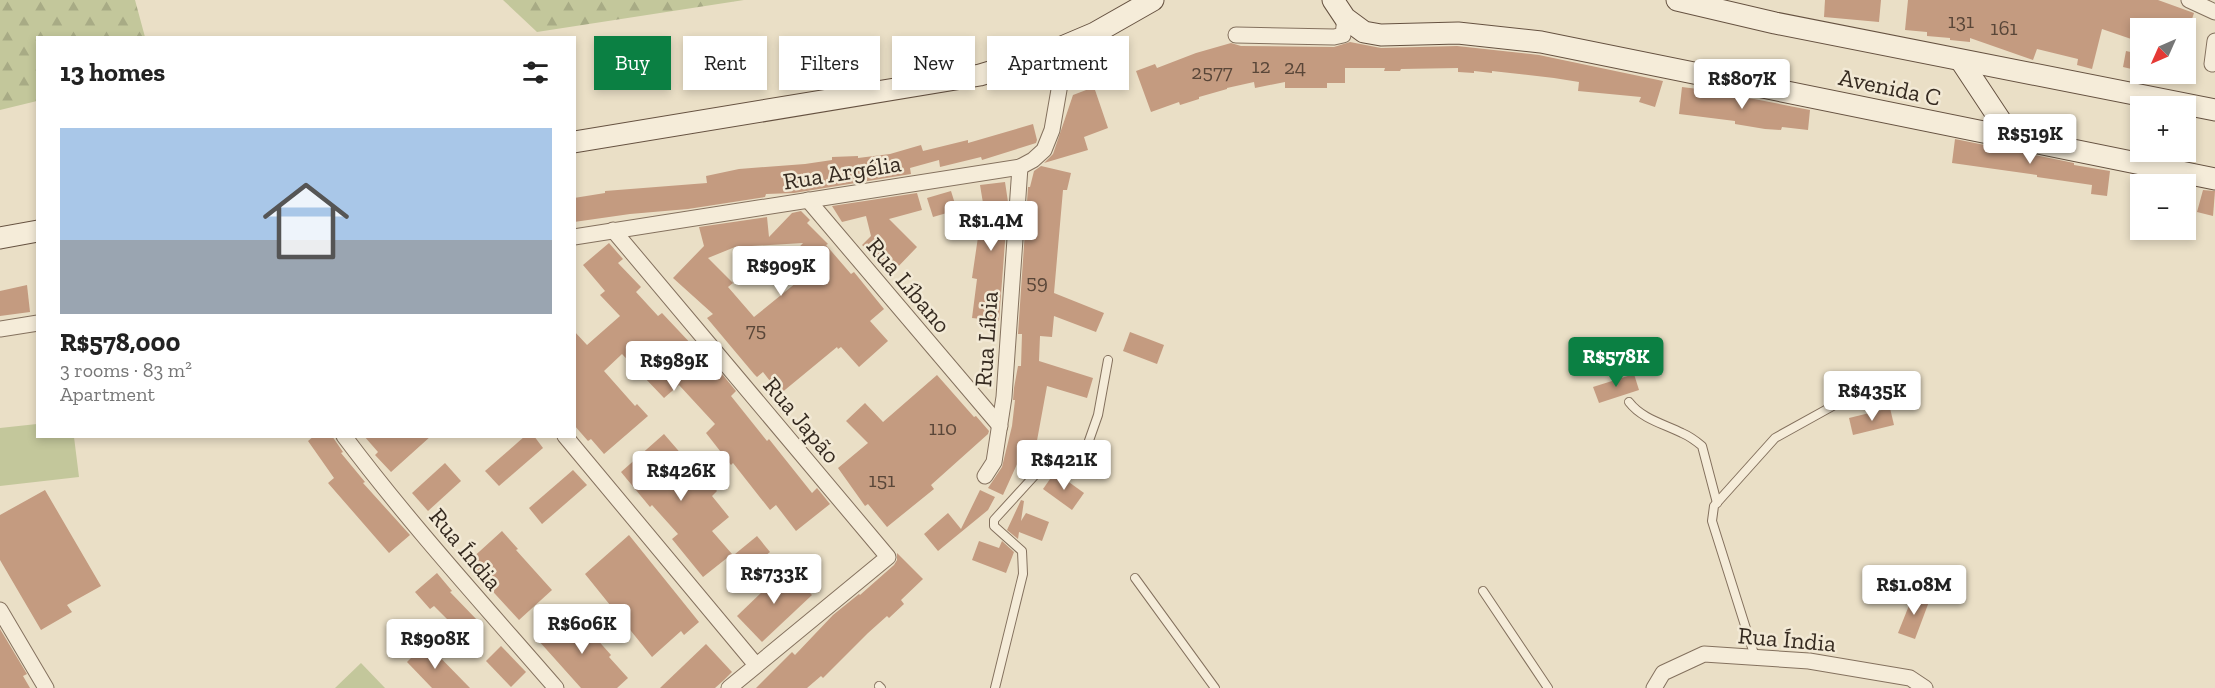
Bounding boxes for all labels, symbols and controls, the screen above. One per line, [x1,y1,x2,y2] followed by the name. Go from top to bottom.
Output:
[1948,8,1974,33] house number: 131
[1990,15,2018,40] house number: 161
[2130,18,2196,84] north arrow
[2130,18,2196,240] map controls
[594,36,671,90] chip: Buy
[683,36,767,90] chip: Rent
[779,36,880,90] chip: Filters
[892,36,975,90] chip: New
[987,36,1129,90] chip: Apartment
[1252,53,1270,78] house number: 12
[1284,54,1306,79] house number: 24
[60,56,165,88] text: 13 homes
[519,56,552,89] icon: filters
[1191,59,1233,84] house number: 2577
[1693,59,1791,110] pin: R$807K
[1836,62,1944,112] street label: Avenida C
[1708,66,1776,90] text: R$807K
[2130,96,2196,162] button: +
[1981,114,2079,165] pin: R$519K
[1997,121,2063,145] text: R$519K
[781,148,904,196] street label: Rua Argélia
[252,167,360,275] icon: home
[2130,174,2196,240] button: −
[942,201,1040,252] pin: R$1.4M
[959,208,1023,232] text: R$1.4M
[861,231,957,339] street label: Rua Líbano
[732,246,830,297] pin: R$909K
[747,253,815,277] text: R$909K
[1026,269,1048,294] house number: 59
[968,290,1004,388] street label: Rua Líbia
[746,317,766,342] house number: 75
[60,326,181,358] text: R$578,000
[1567,337,1665,388] pin: R$578K
[625,341,723,392] pin: R$989K
[1582,344,1650,368] text: R$578K
[640,348,708,372] text: R$989K
[60,358,192,382] text: 3 rooms · 83 m²
[758,371,846,469] street label: Rua Japão
[1823,371,1921,422] pin: R$435K
[1838,378,1906,402] text: R$435K
[60,382,155,406] text: Apartment
[929,415,957,440] house number: 110
[1015,440,1113,491] pin: R$421K
[1031,447,1097,471] text: R$421K
[632,451,730,502] pin: R$426K
[647,458,715,482] text: R$426K
[869,467,895,492] house number: 151
[423,502,509,596] street label: Rua Índia
[725,554,823,605] pin: R$733K
[740,561,808,585] text: R$733K
[1859,565,1969,616] pin: R$1.08M
[1876,572,1952,596] text: R$1.08M
[533,604,631,655] pin: R$606K
[547,611,617,635] text: R$606K
[386,619,484,670] pin: R$908K
[1737,620,1838,658] street label: Rua Índia
[400,626,470,650] text: R$908K

